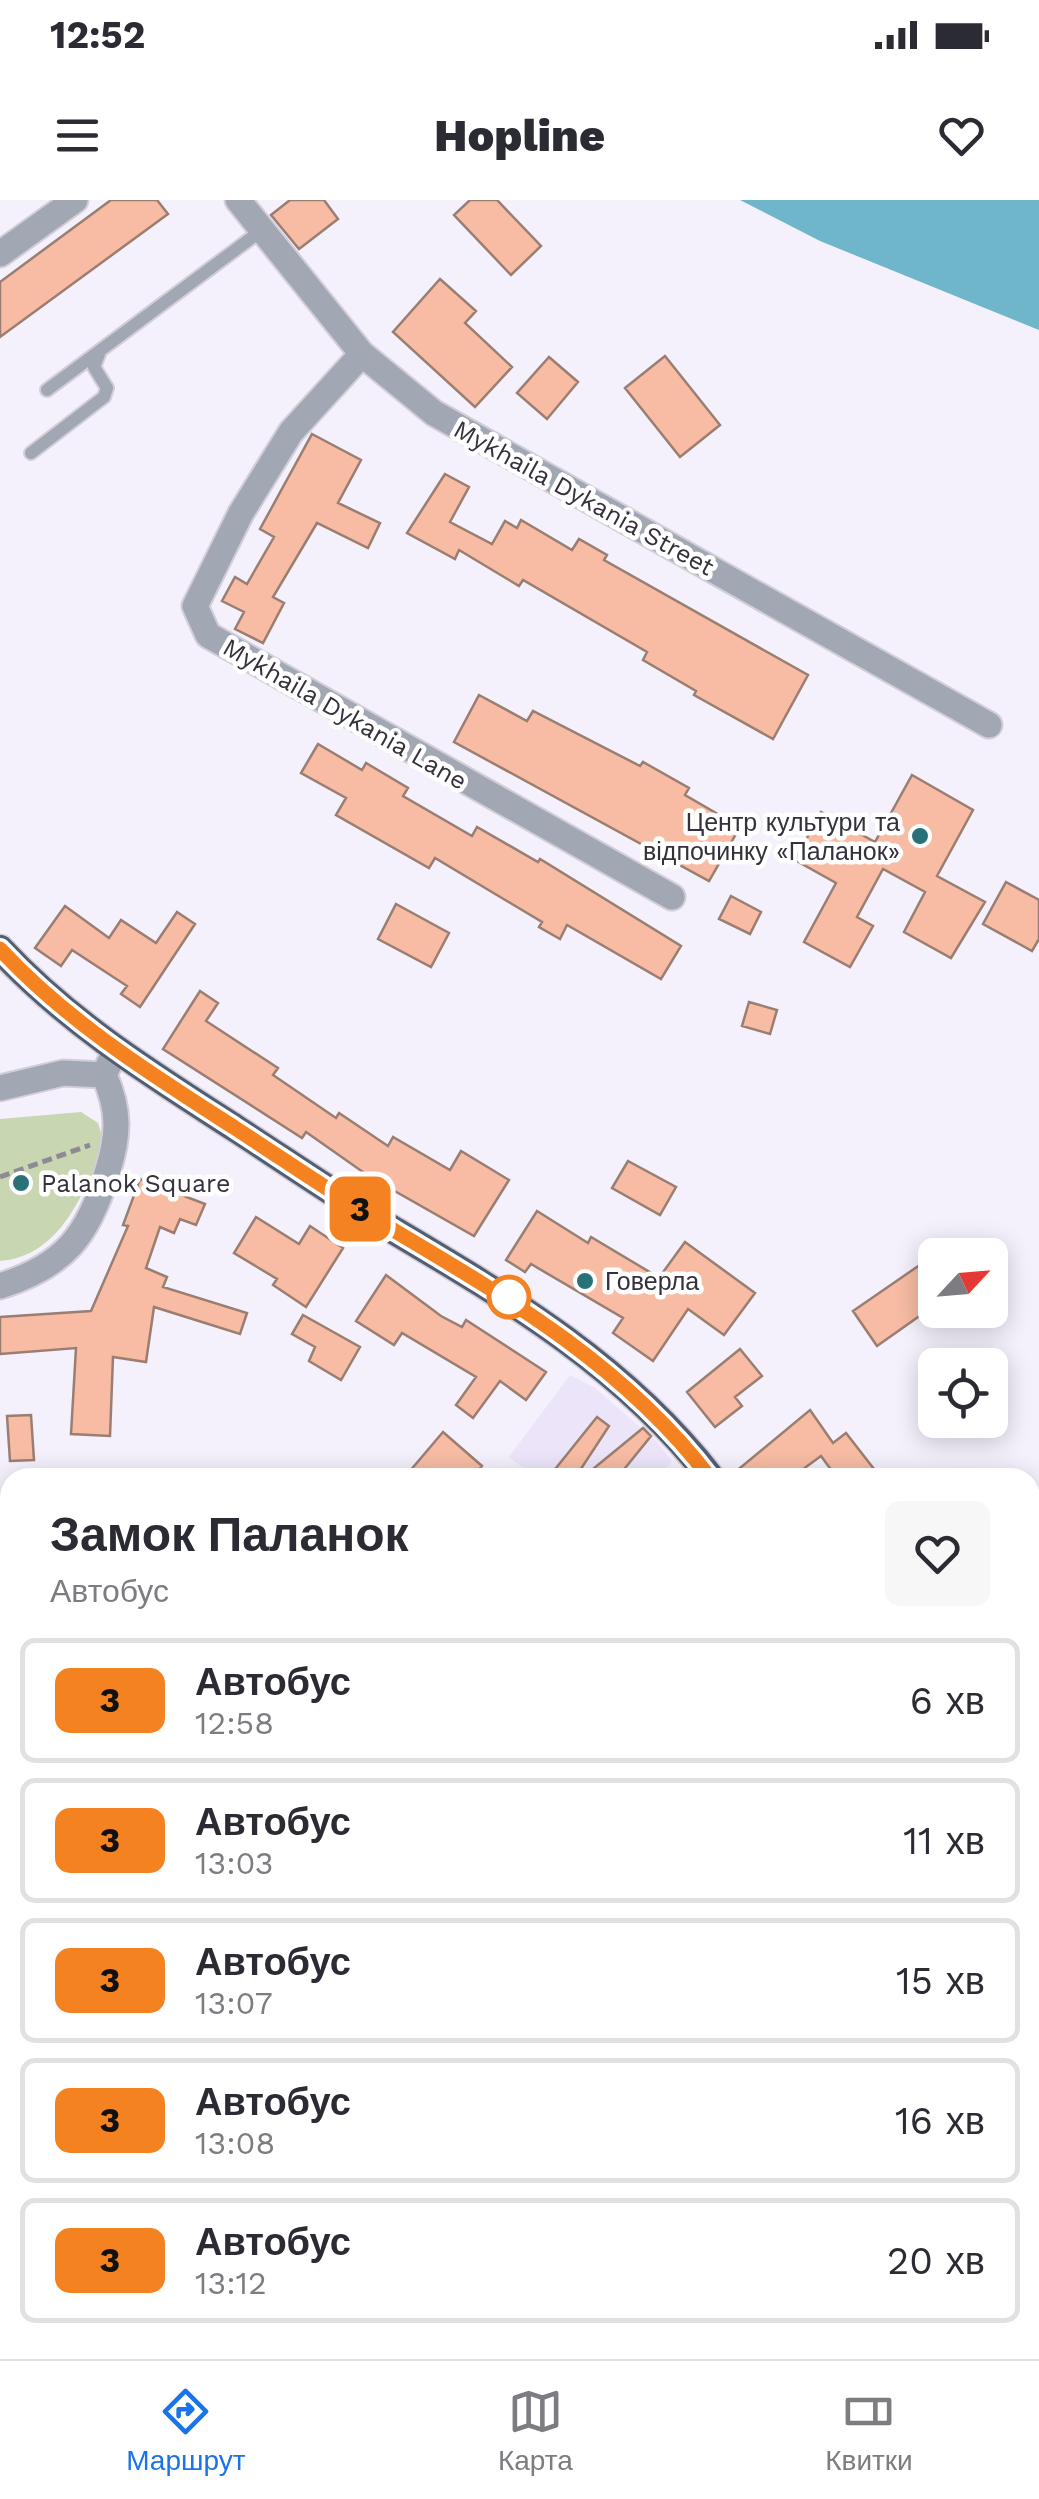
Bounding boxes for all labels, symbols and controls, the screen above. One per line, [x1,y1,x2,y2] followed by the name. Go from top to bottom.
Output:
[50,13,145,57] text: 12:52
[50,108,105,163] icon: menu
[934,108,989,163] icon: heart
[434,109,605,162] text: Hopline
[449,414,720,582] street label: Mykhaila Dykania Street
[218,632,472,796] street label: Mykhaila Dykania Lane
[643,808,900,866] place label: Центр культури та відпочинку «Паланок»
[909,825,931,847] marker: Центр культури та відпочинку «Паланок»
[41,1169,230,1198] place label: Palanok Square
[10,1172,32,1194] marker: Palanok Square
[328,1176,392,1242] line badge: 3
[350,1188,370,1230] text: 3
[918,1238,1008,1328] north arrow
[918,1238,1008,1438] map controls
[605,1267,699,1296] place label: Говерла
[574,1270,596,1292] marker: Говерла
[488,1276,530,1318] unlabelled marker
[918,1348,1008,1438] button: locate
[885,1501,990,1606] button: heart
[50,1506,409,1563] text: Замок Паланок
[50,1572,169,1610] text: Автобус
[195,1660,351,1704] text: Автобус
[100,1679,120,1721] text: 3
[910,1679,985,1723] text: 6 хв
[195,1704,274,1742] text: 12:58
[195,1800,351,1844] text: Автобус
[100,1819,120,1861] text: 3
[903,1819,985,1863] text: 11 хв
[195,1844,274,1882] text: 13:03
[195,1940,351,1984] text: Автобус
[100,1959,120,2001] text: 3
[896,1959,985,2003] text: 15 хв
[195,1984,273,2022] text: 13:07
[195,2080,351,2124] text: Автобус
[100,2099,120,2141] text: 3
[895,2099,985,2143] text: 16 хв
[195,2124,275,2162] text: 13:08
[195,2220,351,2264] text: Автобус
[100,2239,120,2281] text: 3
[887,2239,985,2283] text: 20 хв
[195,2264,267,2302] text: 13:12
[126,2384,246,2477] tab: Маршрут
[498,2384,573,2477] tab: Карта
[825,2384,913,2477] tab: Квитки

